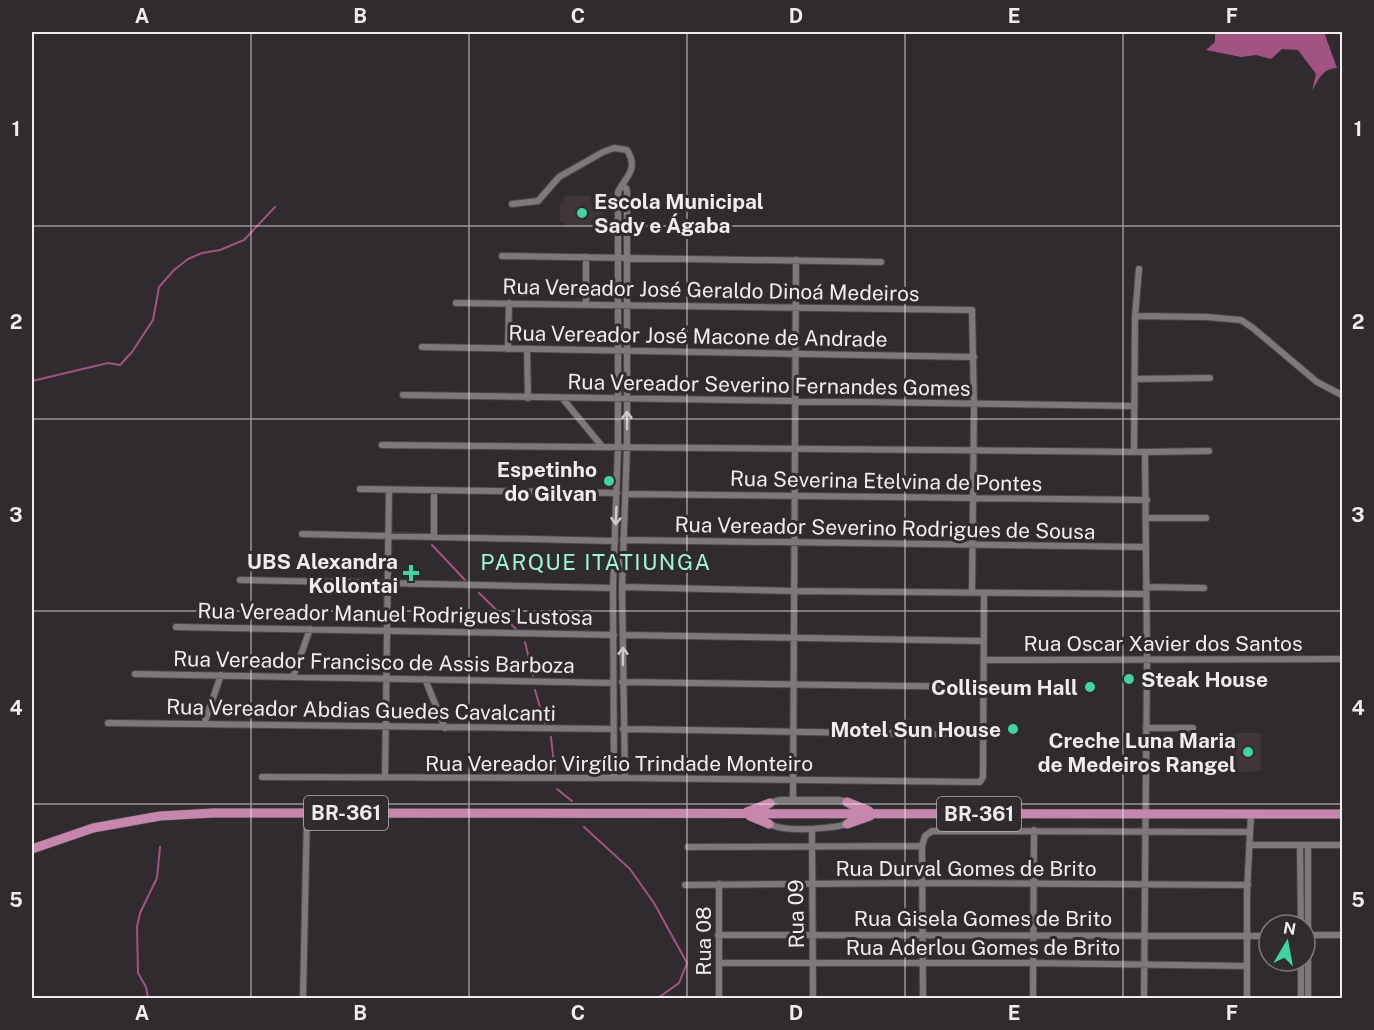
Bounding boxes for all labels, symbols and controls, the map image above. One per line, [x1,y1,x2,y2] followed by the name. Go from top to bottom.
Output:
[135,4,149,28] text: A
[353,4,367,28] text: B
[571,4,585,28] text: C
[789,4,803,28] text: D
[1008,4,1020,28] text: E
[1226,4,1238,28] text: F
[12,117,20,141] text: 1
[1354,117,1362,141] text: 1
[594,189,764,238] place label: Escola Municipal Sady e Ágaba
[575,206,589,220] marker: Escola Municipal Sady e Ágaba
[502,274,920,306] street label: Rua Vereador José Geraldo Dinoá Medeiros
[10,310,22,334] text: 2
[1352,310,1364,334] text: 2
[508,320,888,352] street label: Rua Vereador José Macone de Andrade
[567,369,971,401] street label: Rua Vereador Severino Fernandes Gomes
[621,410,633,430] one-way arrow
[497,457,597,506] place label: Espetinho do Gilvan
[730,466,1042,496] street label: Rua Severina Etelvina de Pontes
[602,474,616,488] marker: Espetinho do Gilvan
[9,503,23,527] text: 3
[1351,503,1365,527] text: 3
[611,505,622,525] one-way arrow
[674,512,1096,544] street label: Rua Vereador Severino Rodrigues de Sousa
[247,549,398,598] place label: UBS Alexandra Kollontai
[480,549,712,575] district label: PARQUE ITATIUNGA
[402,564,420,582] marker: UBS Alexandra Kollontai
[197,598,593,630] street label: Rua Vereador Manuel Rodrigues Lustosa
[1023,631,1303,656] street label: Rua Oscar Xavier dos Santos
[173,646,575,678] street label: Rua Vereador Francisco de Assis Barboza
[617,647,628,667] one-way arrow
[1141,667,1268,692] place label: Steak House
[1122,672,1136,686] marker: Steak House
[931,675,1078,700] place label: Colliseum Hall
[1083,680,1097,694] marker: Colliseum Hall
[166,694,556,726] street label: Rua Vereador Abdias Guedes Cavalcanti
[9,696,23,720] text: 4
[1351,696,1365,720] text: 4
[830,717,1001,742] place label: Motel Sun House
[1006,722,1020,736] marker: Motel Sun House
[1038,728,1236,777] place label: Creche Luna Maria de Medeiros Rangel
[1241,745,1255,759] marker: Creche Luna Maria de Medeiros Rangel
[425,751,813,776] street label: Rua Vereador Virgílio Trindade Monteiro
[304,796,388,830] road number: BR-361
[937,797,1021,831] road number: BR-361
[835,856,1097,881] street label: Rua Durval Gomes de Brito
[783,879,809,949] street label: Rua 09
[9,888,23,912] text: 5
[1351,888,1365,912] text: 5
[691,906,716,976] street label: Rua 08
[854,906,1112,931] street label: Rua Gisela Gomes de Brito
[1257,913,1317,973] north arrow
[1282,918,1297,939] text: N
[846,935,1120,960] street label: Rua Aderlou Gomes de Brito
[135,1001,149,1025] text: A
[353,1001,367,1025] text: B
[571,1001,585,1025] text: C
[789,1001,803,1025] text: D
[1008,1001,1020,1025] text: E
[1226,1001,1238,1025] text: F

